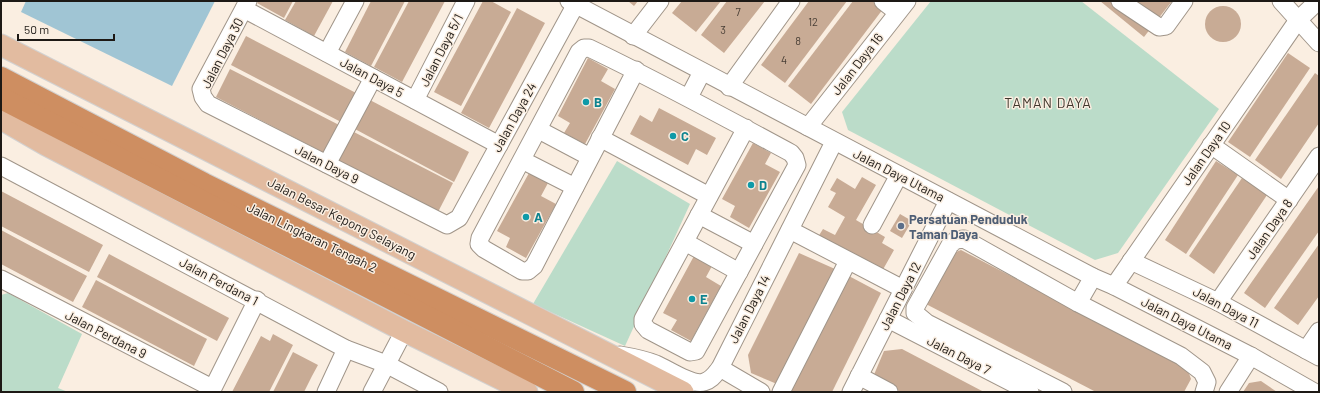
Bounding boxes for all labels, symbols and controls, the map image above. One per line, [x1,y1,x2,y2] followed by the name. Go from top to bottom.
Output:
[735,5,741,18] house number: 7
[416,11,466,89] street label: Jalan Daya 5/1
[197,15,247,91] street label: Jalan Daya 30
[808,15,818,28] house number: 12
[18,16,114,42] scale bar
[24,22,49,36] text: 50 m
[720,23,726,36] house number: 3
[828,30,886,98] street label: Jalan Daya 16
[795,34,801,47] house number: 8
[781,53,787,66] house number: 4
[337,54,407,101] street label: Jalan Daya 5
[488,79,540,155] street label: Jalan Daya 24
[594,94,602,110] place label: B
[1004,94,1092,111] district label: TAMAN DAYA
[581,97,591,107] marker: B
[1178,118,1234,188] street label: Jalan Daya 10
[681,128,689,144] place label: C
[668,131,678,141] marker: C
[292,141,362,187] street label: Jalan Daya 9
[851,145,947,205] street label: Jalan Daya Utama
[265,174,419,262] street label: Jalan Besar Kepong Selayang
[759,177,767,193] place label: D
[746,180,756,190] marker: D
[1242,196,1296,262] street label: Jalan Daya 8
[244,199,380,275] street label: Jalan Lingkaran Tengah 2
[534,209,543,225] place label: A
[909,211,1028,242] place label: Persatuan Penduduk Taman Daya
[521,212,531,222] marker: A
[896,221,906,231] marker: Persatuan Penduduk Taman Daya
[177,254,261,308] street label: Jalan Perdana 1
[876,259,924,333] street label: Jalan Daya 12
[725,272,773,346] street label: Jalan Daya 14
[1190,283,1262,331] street label: Jalan Daya 11
[700,291,708,307] place label: E
[1139,293,1235,353] street label: Jalan Daya Utama
[687,294,697,304] marker: E
[63,307,149,361] street label: Jalan Perdana 9
[925,332,993,378] street label: Jalan Daya 7

